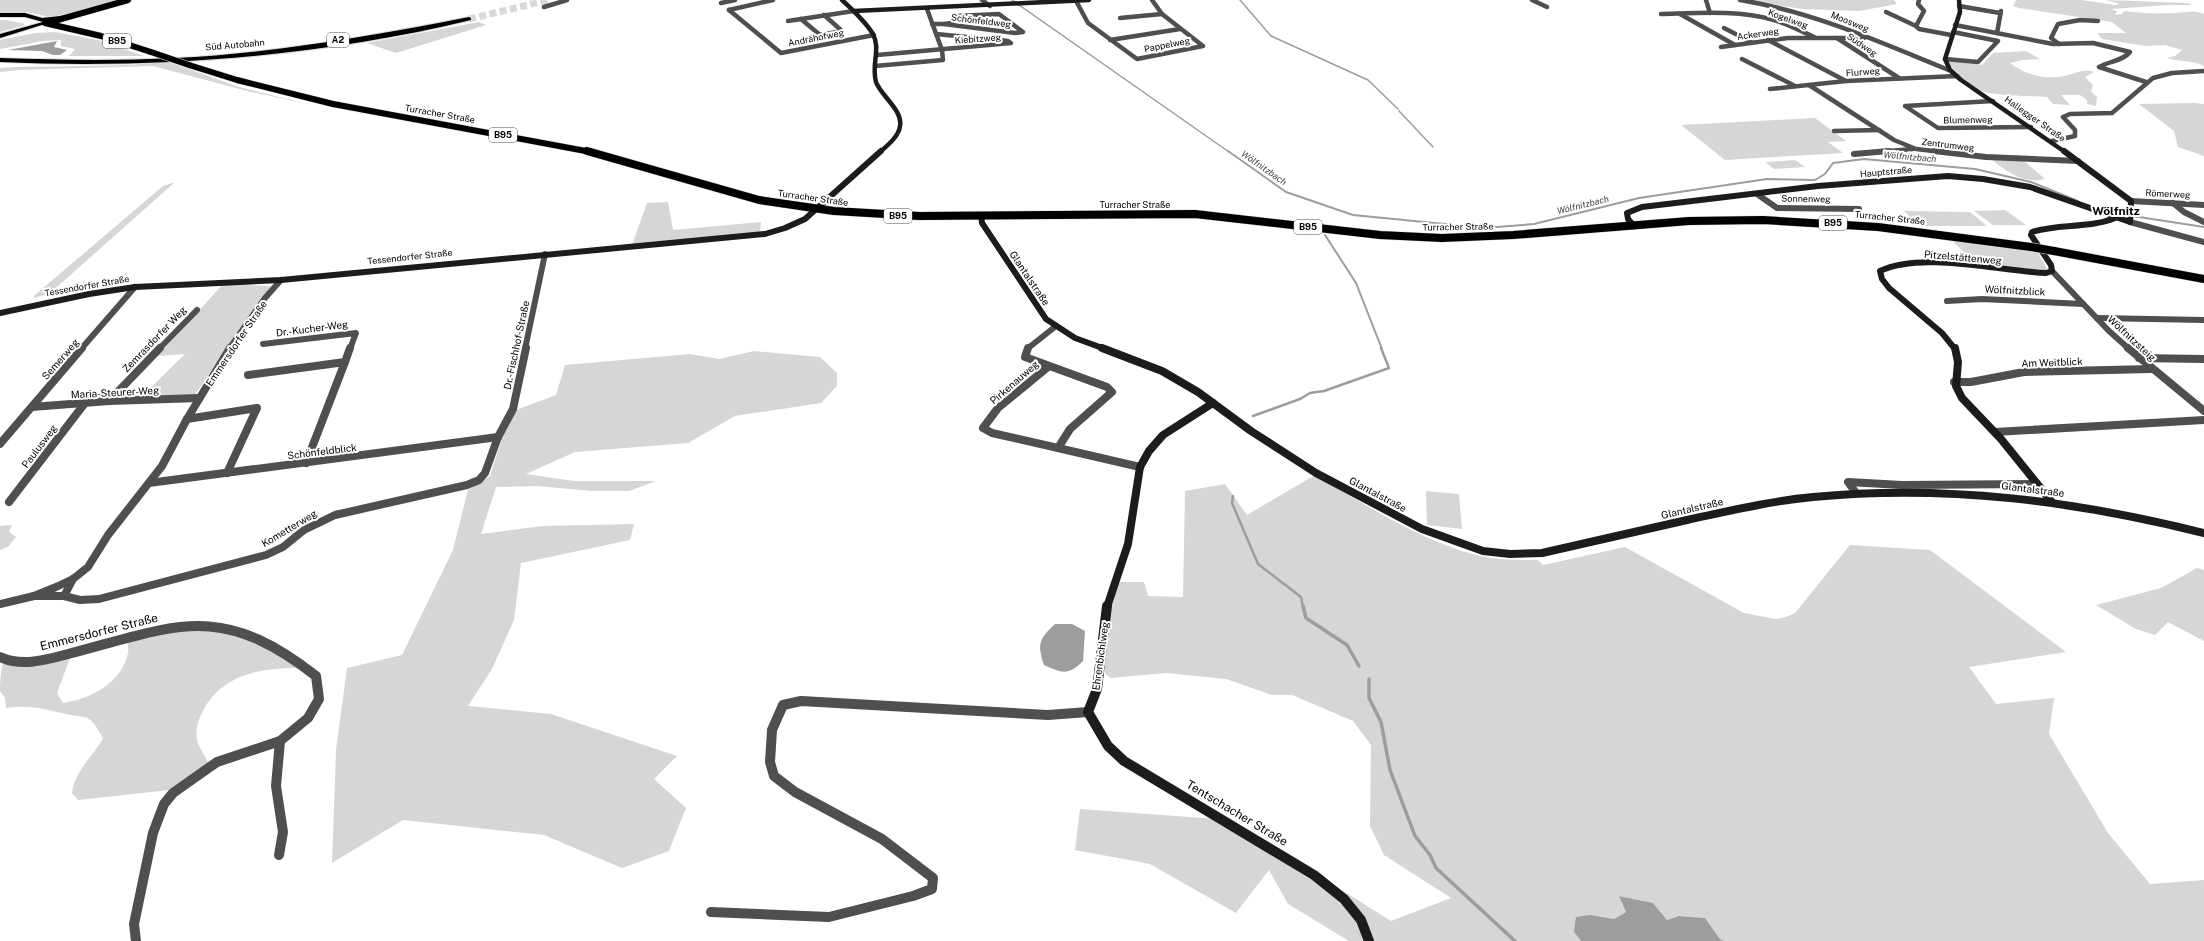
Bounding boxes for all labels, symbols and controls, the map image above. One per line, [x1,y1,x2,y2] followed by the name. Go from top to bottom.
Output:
[1767,6,1810,31] street label: Kogelweg
[1829,9,1871,34] street label: Moosweg
[950,11,1012,30] street label: Schönfeldweg
[1736,25,1780,42] street label: Ackerweg
[787,27,845,48] street label: Andrähofweg
[1845,30,1880,59] street label: Südweg
[954,31,1002,46] street label: Kiebitzweg
[327,33,349,47] road number: A2
[103,34,131,48] road number: B95
[1143,35,1191,54] street label: Pappelweg
[205,36,265,53] street label: Süd Autobahn
[1845,65,1881,78] street label: Flurweg
[2003,93,2068,144] street label: Hallegger Straße
[404,102,476,125] street label: Turracher Straße
[1943,114,1993,125] street label: Blumenweg
[489,128,517,142] road number: B95
[1921,136,1976,153] street label: Zentrumweg
[1239,148,1289,187] water label: Wölfnitzbach
[1883,149,1937,164] water label: Wölfnitzbach
[1859,164,1913,179] street label: Hauptstraße
[777,187,849,208] street label: Turracher Straße
[2145,187,2191,200] street label: Römerweg
[1556,193,1610,216] water label: Wölfnitzbach
[1781,193,1831,204] street label: Sonnenweg
[1100,199,1170,210] street label: Turracher Straße
[2092,204,2140,218] district label: Wölfnitz
[1854,208,1926,227] street label: Turracher Straße
[884,209,912,223] road number: B95
[1819,216,1847,230] road number: B95
[1294,220,1322,234] road number: B95
[1422,220,1494,233] street label: Turracher Straße
[367,247,453,266] street label: Tessendorfer Straße
[1007,248,1053,308] street label: Glantalstraße
[1924,248,2002,266] street label: Pitzelstättenweg
[44,273,130,298] street label: Tessendorfer Straße
[1984,282,2046,298] street label: Wölfnitzblick
[203,298,269,388] street label: Emmersdorfer Straße
[501,299,531,391] street label: Dr.-Fischhof-Straße
[119,304,189,374] street label: Zemrasdorfer Weg
[2105,313,2159,363] street label: Wölfnitzsteig
[275,318,349,338] street label: Dr.-Kucher-Weg
[39,336,81,382] street label: Semerweg
[2021,355,2083,369] street label: Am Weitblick
[987,358,1041,406] street label: Pirkenauweg
[71,384,159,400] street label: Maria-Steurer-Weg
[19,422,59,470] street label: Paulusweg
[287,441,358,461] street label: Schönfeldblick
[1347,474,1409,514] street label: Glantalstraße
[2001,479,2065,499] street label: Glantalstraße
[1660,495,1725,521] street label: Glantalstraße
[259,507,319,549] street label: Kometterweg
[39,611,160,653] street label: Emmersdorfer Straße
[1089,621,1111,691] street label: Ehrenbichlweg
[1184,777,1290,849] street label: Tentschacher Straße

